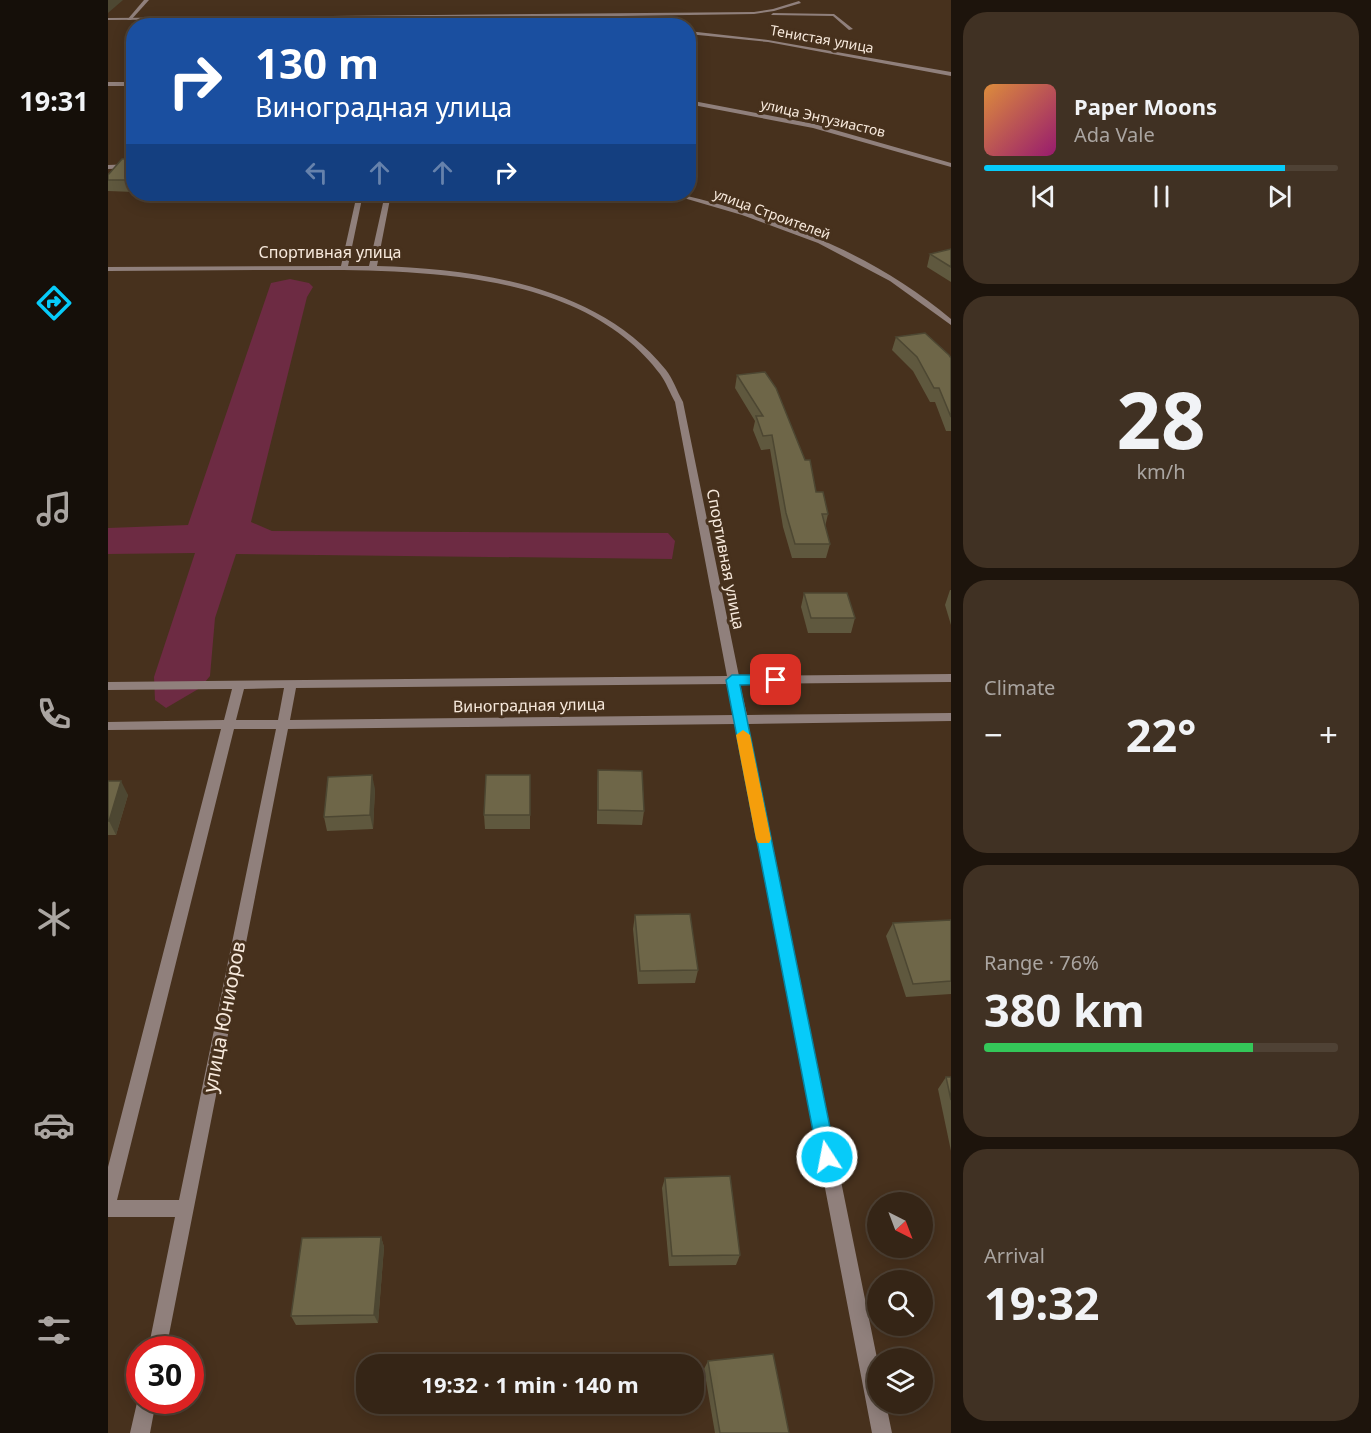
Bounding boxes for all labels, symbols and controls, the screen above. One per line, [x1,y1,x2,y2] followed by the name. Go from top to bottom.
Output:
[769,20,875,57] street label: Тенистая улица
[255,34,379,91] text: 130 m
[156,42,234,120] icon: right
[19,82,89,119] text: 19:31
[255,88,512,125] text: Виноградная улица
[1074,91,1217,121] text: Paper Moons
[759,94,887,141] street label: улица Энтузиастов
[1074,121,1155,148] text: Ada Vale
[300,156,333,189] icon: left
[363,156,396,189] icon: ahead
[426,156,459,189] icon: ahead
[489,156,522,189] icon: right
[1027,180,1060,213] icon: previous
[1145,180,1178,213] icon: pause
[1263,180,1296,213] icon: next
[711,184,833,243] street label: улица Строителей
[259,241,401,263] street label: Спортивная улица
[33,282,75,324] icon: directions
[1116,366,1206,472] text: 28
[1136,458,1186,485] text: km/h
[702,487,750,631] street label: Спортивная улица
[33,488,75,530] icon: music
[750,654,801,705] pin
[759,663,792,696] icon: arrive
[984,674,1055,701] text: Climate
[33,693,75,735] icon: phone
[453,693,605,717] street label: Виноградная улица
[1126,704,1196,765] text: 22°
[984,712,1003,757] text: −
[1319,712,1338,757] text: +
[33,898,75,940] icon: climate
[196,939,251,1095] street label: улица Юниоров
[984,949,1099,976] text: Range · 76%
[984,979,1145,1040] text: 380 km
[33,1104,75,1146] icon: car
[795,1125,859,1189] position arrow
[867,1192,933,1258] north arrow
[867,1192,933,1414] map controls
[984,1242,1045,1269] text: Arrival
[867,1270,933,1336] button: search
[984,1272,1100,1333] text: 19:32
[33,1309,75,1351] icon: filters
[126,1336,204,1414] speed limit sign: 30
[867,1348,933,1414] button: layers
[421,1369,639,1399] text: 19:32 · 1 min · 140 m

